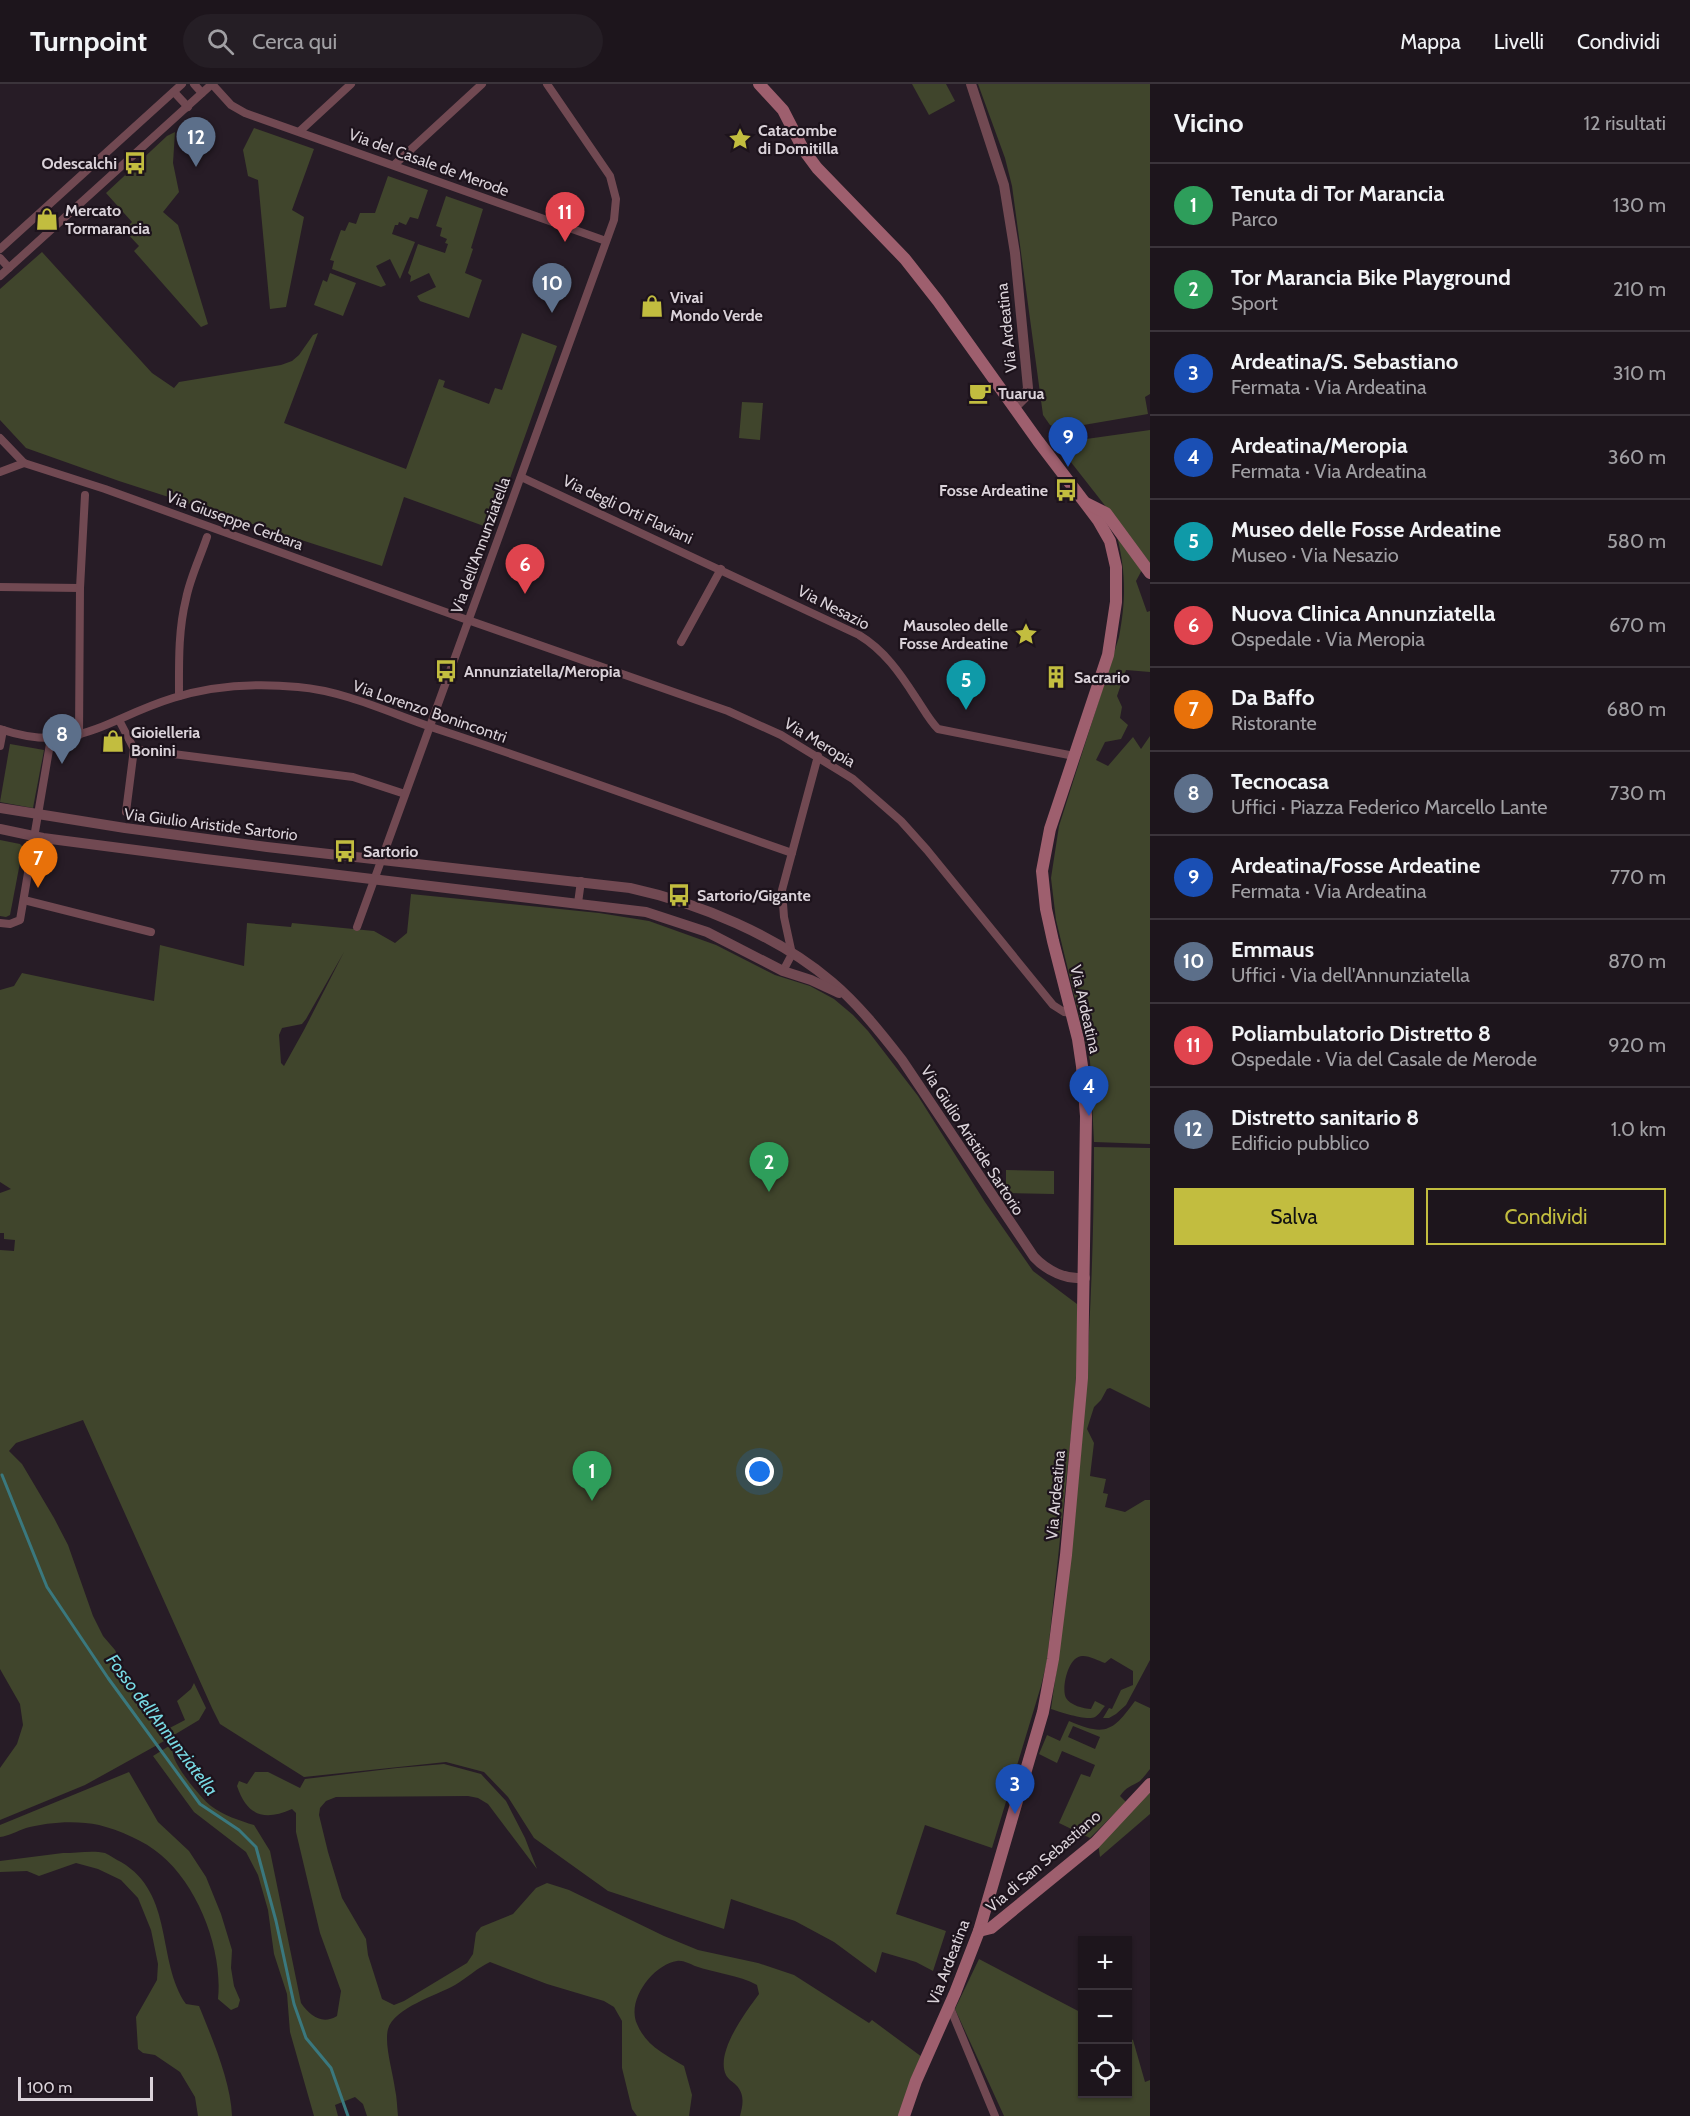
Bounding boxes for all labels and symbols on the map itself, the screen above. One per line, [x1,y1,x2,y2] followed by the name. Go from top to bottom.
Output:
[176,118,216,167] pin: 12
[758,121,839,158] place label: Catacombe di Domitilla
[346,125,512,200] street label: Via del Casale de Merode
[727,126,753,152] place icon: Catacombe di Domitilla
[122,150,148,176] bus stop icon: Odescalchi
[41,154,117,173] place label: Odescalchi
[546,192,584,242] pin: 11
[65,201,150,238] place label: Mercato Tormarancia
[34,206,60,232] shop icon: Mercato Tormarancia
[532,264,572,313] pin: 10
[992,282,1021,374] street label: Via Ardeatina
[670,288,763,325] place label: Vivai Mondo Verde
[639,293,665,319] shop icon: Vivai Mondo Verde
[967,380,993,406] cafe icon: Tuarua
[998,384,1044,403] place label: Tuarua
[1048,418,1088,467] pin: 9
[560,471,696,548] street label: Via degli Orti Flaviani
[447,474,514,616] street label: Via dell'Annunziatella
[1053,477,1079,503] bus stop icon: Fosse Ardeatine
[939,481,1048,500] place label: Fosse Ardeatine
[164,487,306,554] street label: Via Giuseppe Cerbara
[506,544,544,594] pin: 6
[795,581,873,634] street label: Via Nesazio
[899,616,1008,653] place label: Mausoleo delle Fosse Ardeatine
[1013,621,1039,647] place icon: Mausoleo delle Fosse Ardeatine
[433,658,459,684] bus stop icon: Annunziatella/Meropia
[946,660,986,710] pin: 5
[464,662,621,681] place label: Annunziatella/Meropia
[1043,664,1069,690] building icon: Sacrario
[1074,668,1130,687] place label: Sacrario
[350,676,509,747] street label: Via Lorenzo Bonincontri
[42,714,82,764] pin: 8
[781,714,859,771] street label: Via Meropia
[131,723,200,760] place label: Gioielleria Bonini
[100,728,126,754] shop icon: Gioielleria Bonini
[123,804,299,845] street label: Via Giulio Aristide Sartorio
[18,838,57,888] pin: 7
[332,838,358,864] bus stop icon: Sartorio
[363,842,418,861] place label: Sartorio
[666,882,692,908] bus stop icon: Sartorio/Gigante
[697,886,811,905] place label: Sartorio/Gigante
[1066,963,1105,1055] street label: Via Ardeatina
[917,1062,1028,1219] street label: Via Giulio Aristide Sartorio
[1070,1066,1108,1116] pin: 4
[750,1142,788,1192] pin: 2
[1042,1449,1069,1541] street label: Via Ardeatina
[572,1452,612,1501] pin: 1
[745,1457,774,1486] your location
[101,1650,223,1800] water label: Fosso dell'Annunziatella
[996,1764,1034,1814] pin: 3
[982,1806,1105,1916] street label: Via di San Sebastiano
[923,1917,974,2008] street label: Via Ardeatina
[18,2074,153,2102] scale bar

